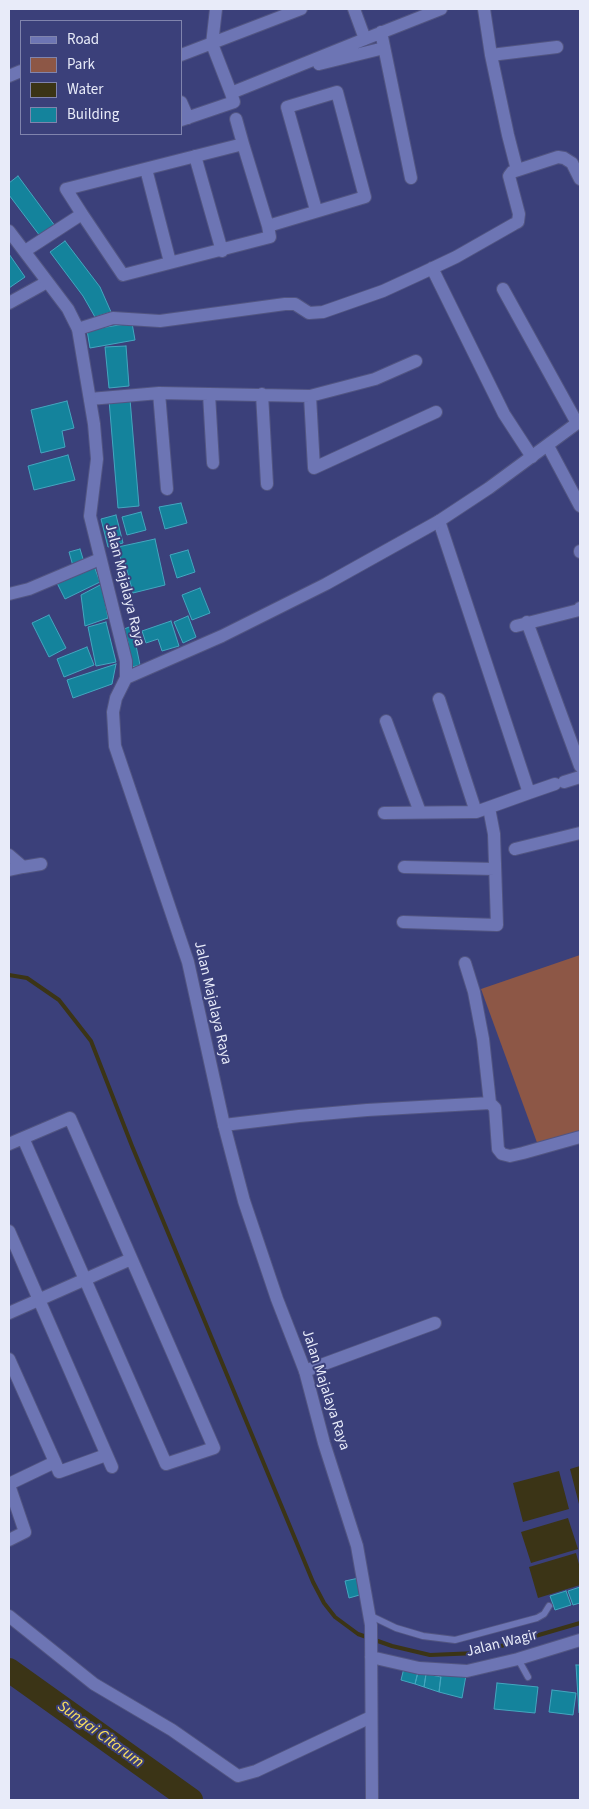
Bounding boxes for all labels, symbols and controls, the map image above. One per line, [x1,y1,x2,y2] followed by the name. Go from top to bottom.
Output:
[20,20,182,135] legend
[67,29,99,50] text: Road
[67,54,95,75] text: Park
[67,79,103,100] text: Water
[67,104,119,125] text: Building
[100,522,148,648] street label: Jalan Majalaya Raya
[189,940,235,1066] street label: Jalan Majalaya Raya
[297,1327,353,1453] street label: Jalan Majalaya Raya
[464,1626,540,1662] street label: Jalan Wagir
[53,1697,147,1773] water label: Sungai Citarum

